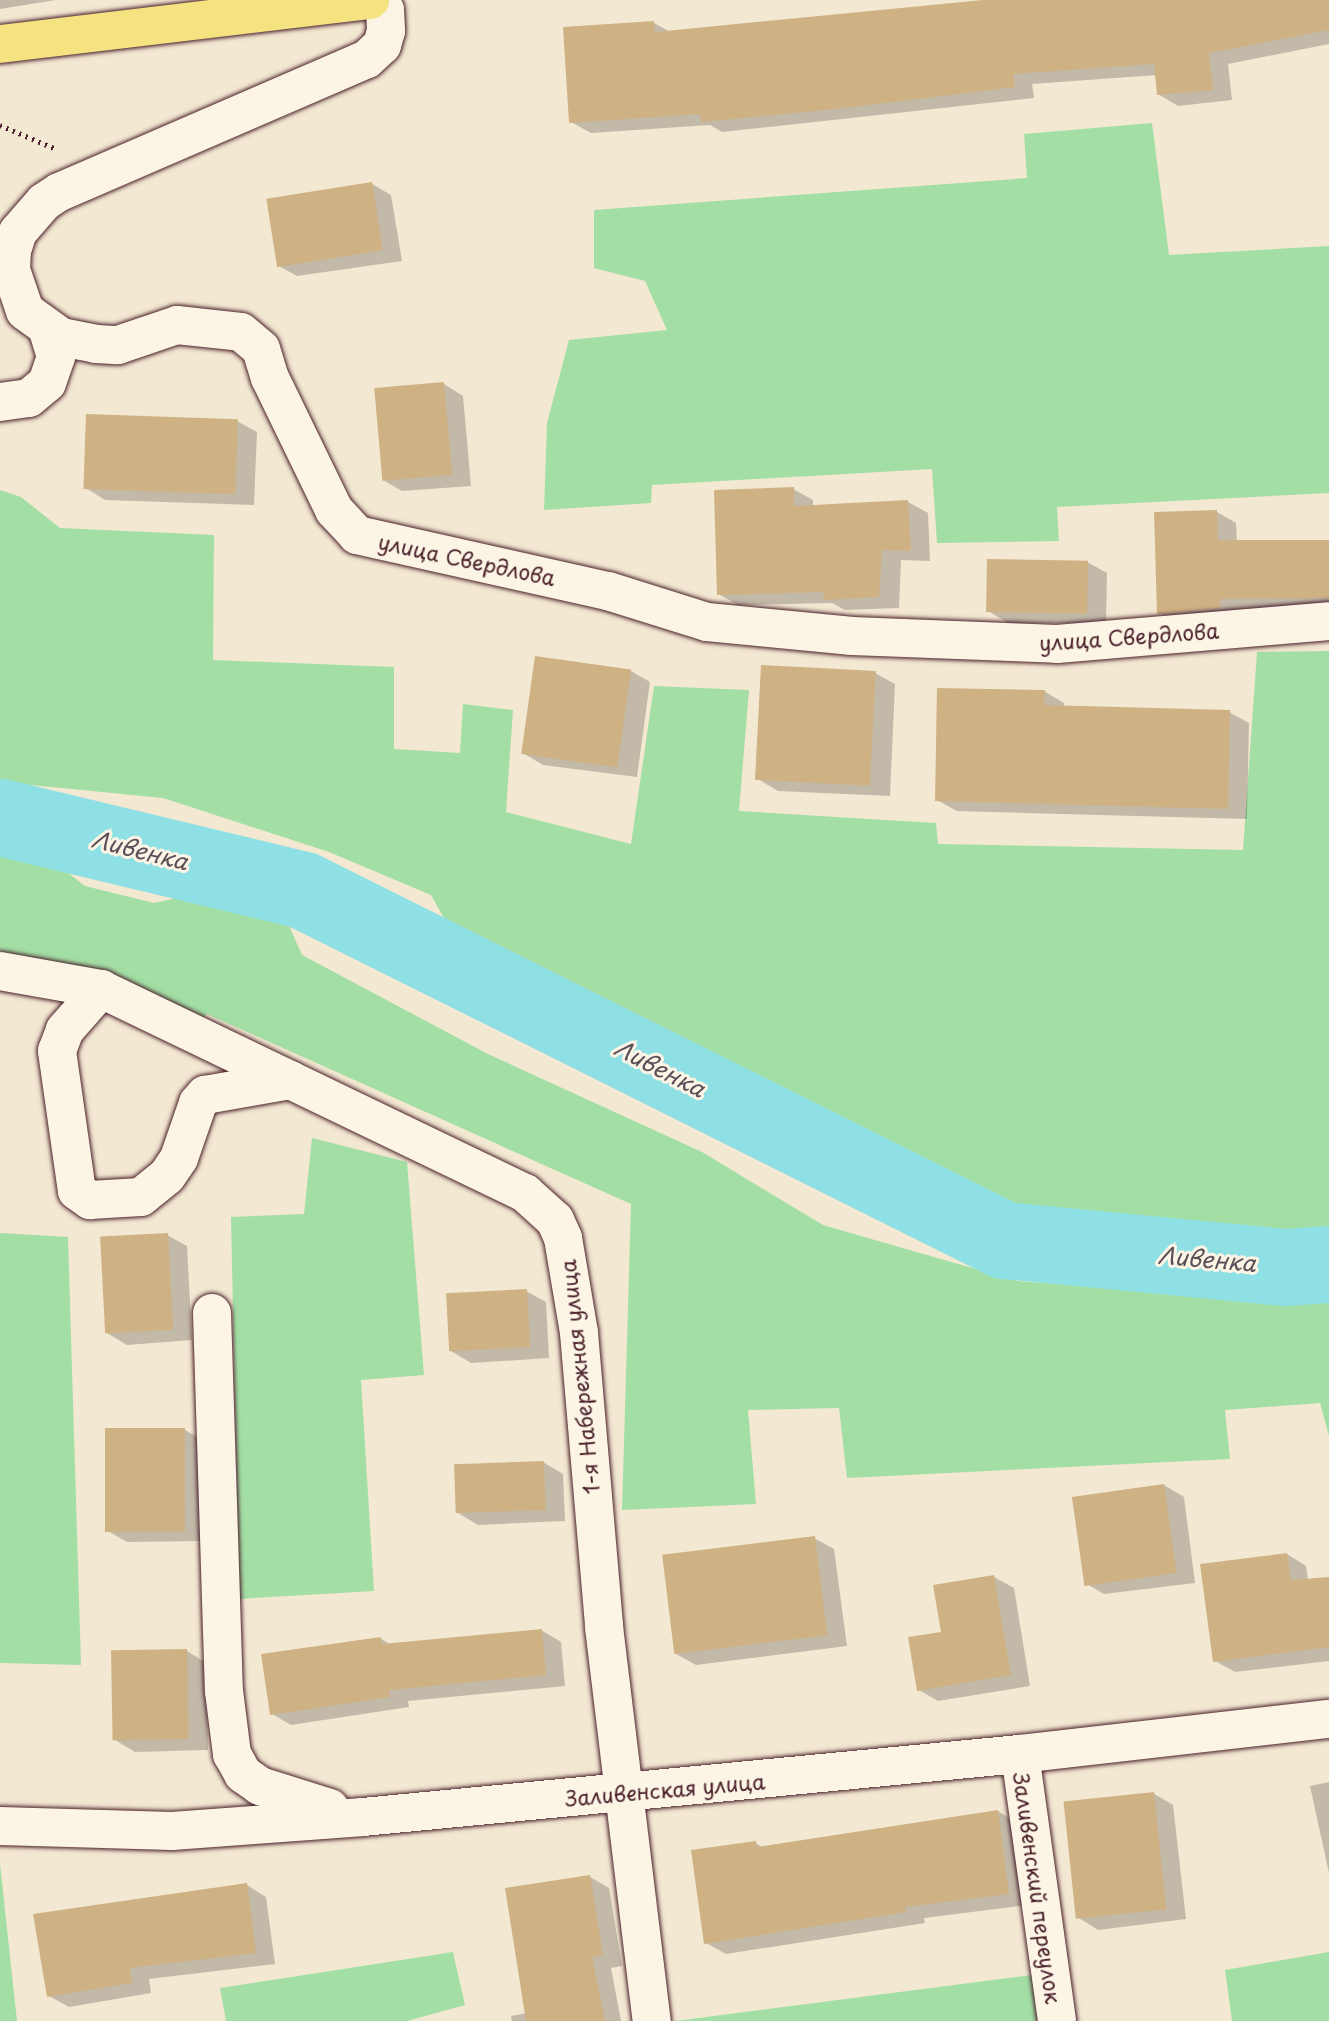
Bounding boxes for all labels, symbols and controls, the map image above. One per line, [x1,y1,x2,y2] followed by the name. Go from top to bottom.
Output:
[376,528,558,590] street label: улица Свердлова
[1038,617,1220,655] street label: улица Свердлова
[89,825,191,875] water label: Ливенка
[610,1033,710,1103] water label: Ливенка
[1157,1241,1257,1277] water label: Ливенка
[554,1258,604,1496] street label: 1-я Набережная улица
[563,1768,767,1810] street label: Заливенская улица
[1009,1771,1067,2005] street label: Заливенский переулок

